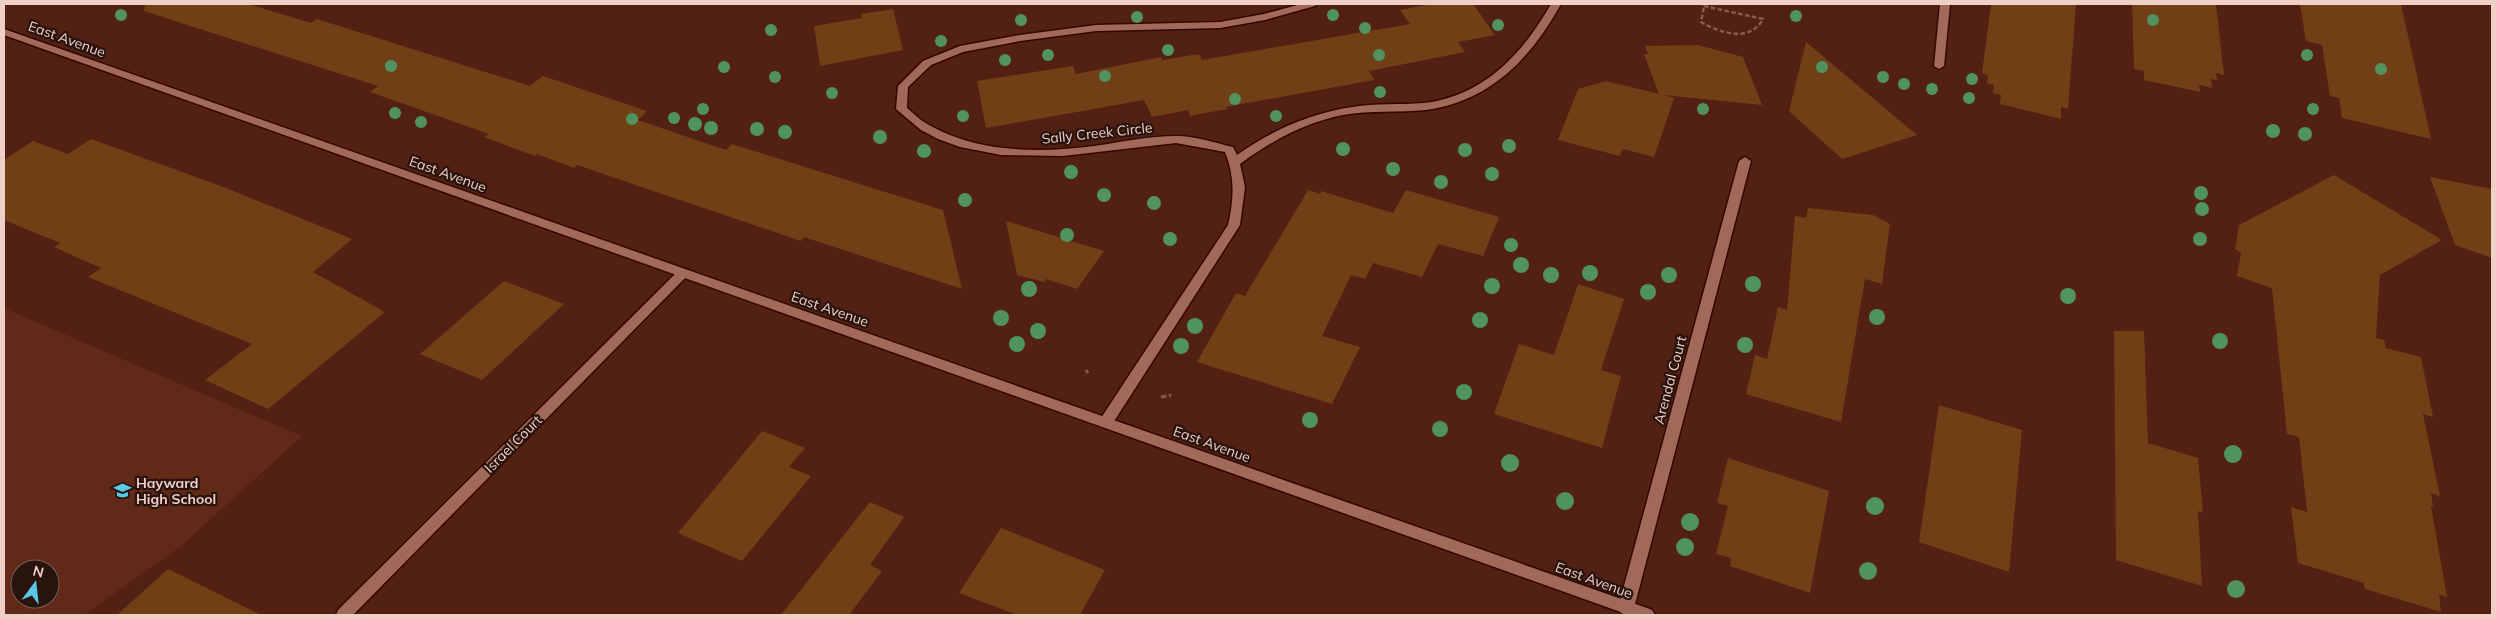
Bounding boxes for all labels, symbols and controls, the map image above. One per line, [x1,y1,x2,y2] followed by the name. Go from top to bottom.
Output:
[26,17,108,61] street label: East Avenue
[1041,118,1153,148] street label: Sally Creek Circle
[407,152,489,196] street label: East Avenue
[789,287,871,331] street label: East Avenue
[1650,334,1690,426] street label: Arendal Court
[480,411,546,477] street label: Israel Court
[1171,422,1253,466] street label: East Avenue
[136,474,216,508] place label: Hayward High School
[112,481,132,501] school or university icon: Hayward High School
[1553,558,1635,602] street label: East Avenue
[10,559,60,609] north arrow
[31,561,46,582] text: N

